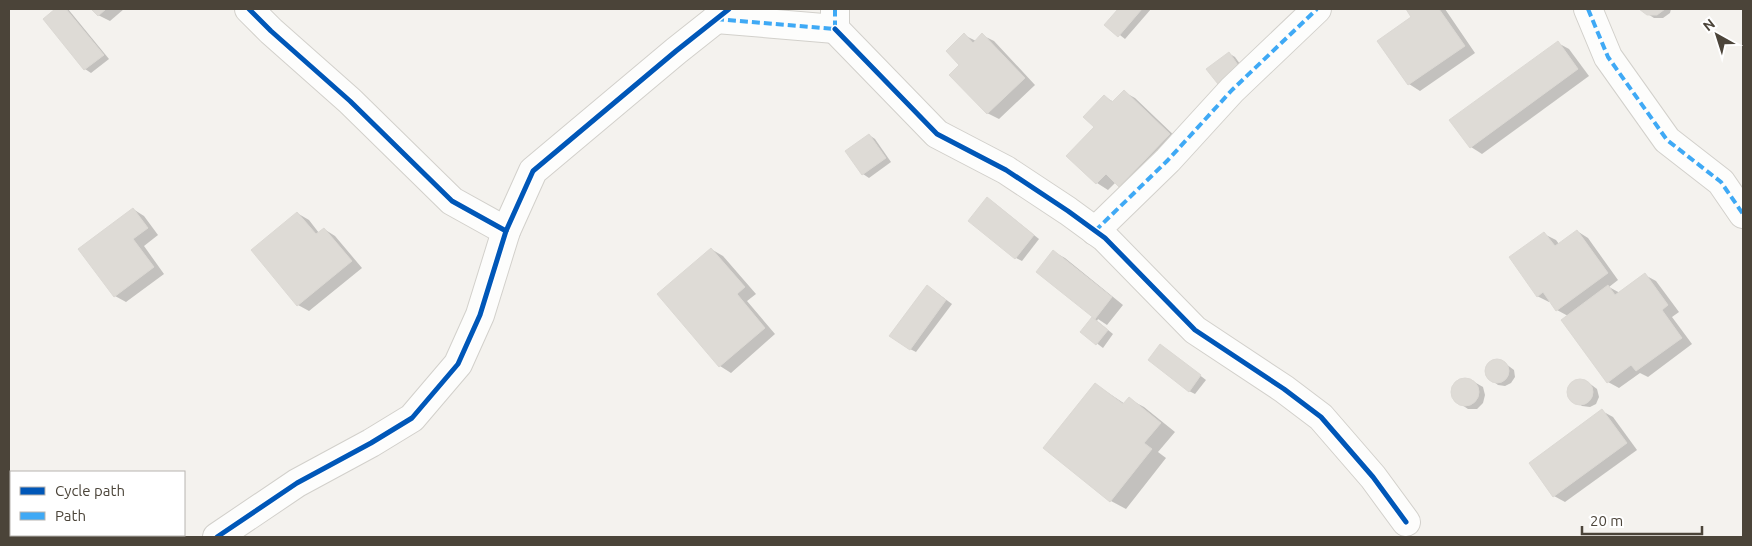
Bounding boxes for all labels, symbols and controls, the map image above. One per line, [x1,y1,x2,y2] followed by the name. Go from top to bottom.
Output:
[1692,10,1742,60] north arrow
[1700,15,1718,34] text: N
[10,471,185,536] legend
[55,482,125,499] text: Cycle path
[1582,504,1702,536] scale bar
[55,507,86,524] text: Path
[1590,512,1623,529] text: 20 m

